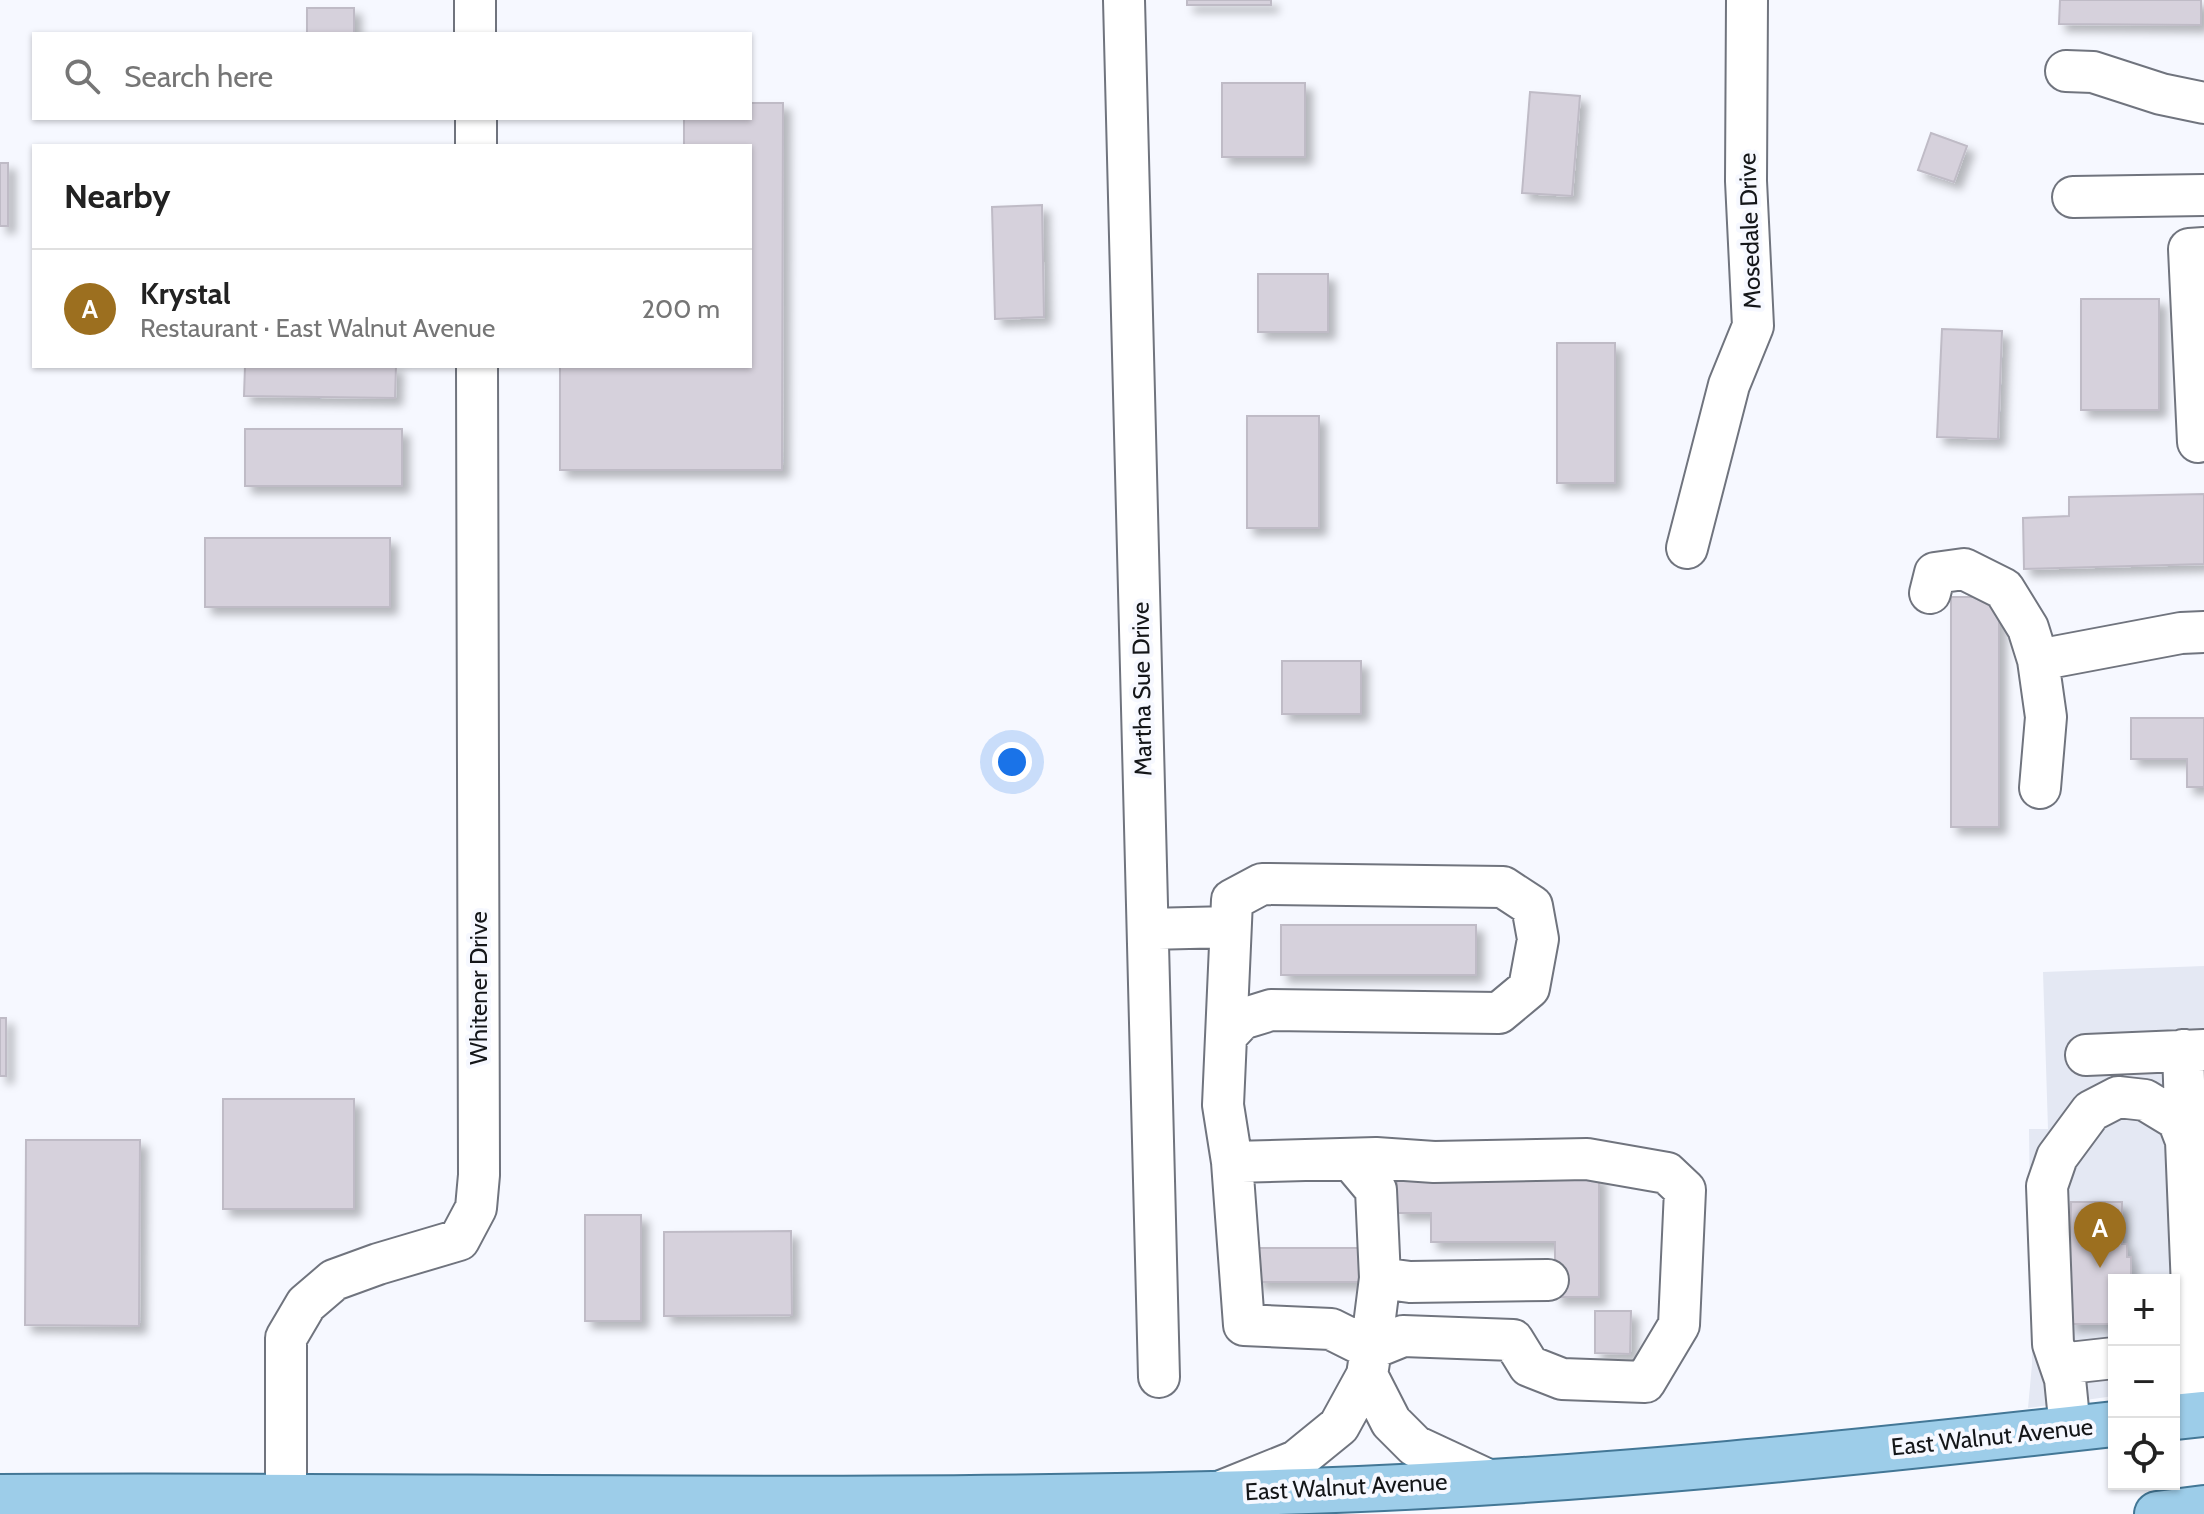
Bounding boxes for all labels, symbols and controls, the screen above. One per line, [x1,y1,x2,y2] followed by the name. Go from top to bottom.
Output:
[32,32,752,120] search box
[60,54,104,98] icon: search
[124,58,273,95] text: Search here
[1732,152,1767,310] street label: Mosedale Drive
[64,175,171,217] text: Nearby
[140,275,231,312] text: Krystal
[82,293,98,325] text: A
[641,293,720,325] text: 200 m
[140,312,495,344] text: Restaurant · East Walnut Avenue
[1125,602,1158,776] street label: Martha Sue Drive
[992,742,1032,782] your location
[464,911,493,1065] street label: Whitener Drive
[2074,1202,2126,1268] pin: A
[2108,1274,2180,1490] map controls
[2108,1274,2180,1346] button: +
[2108,1346,2180,1418] button: −
[1890,1411,2094,1462] street label: East Walnut Avenue
[2108,1418,2180,1490] button: locate
[1244,1467,1448,1506] street label: East Walnut Avenue

